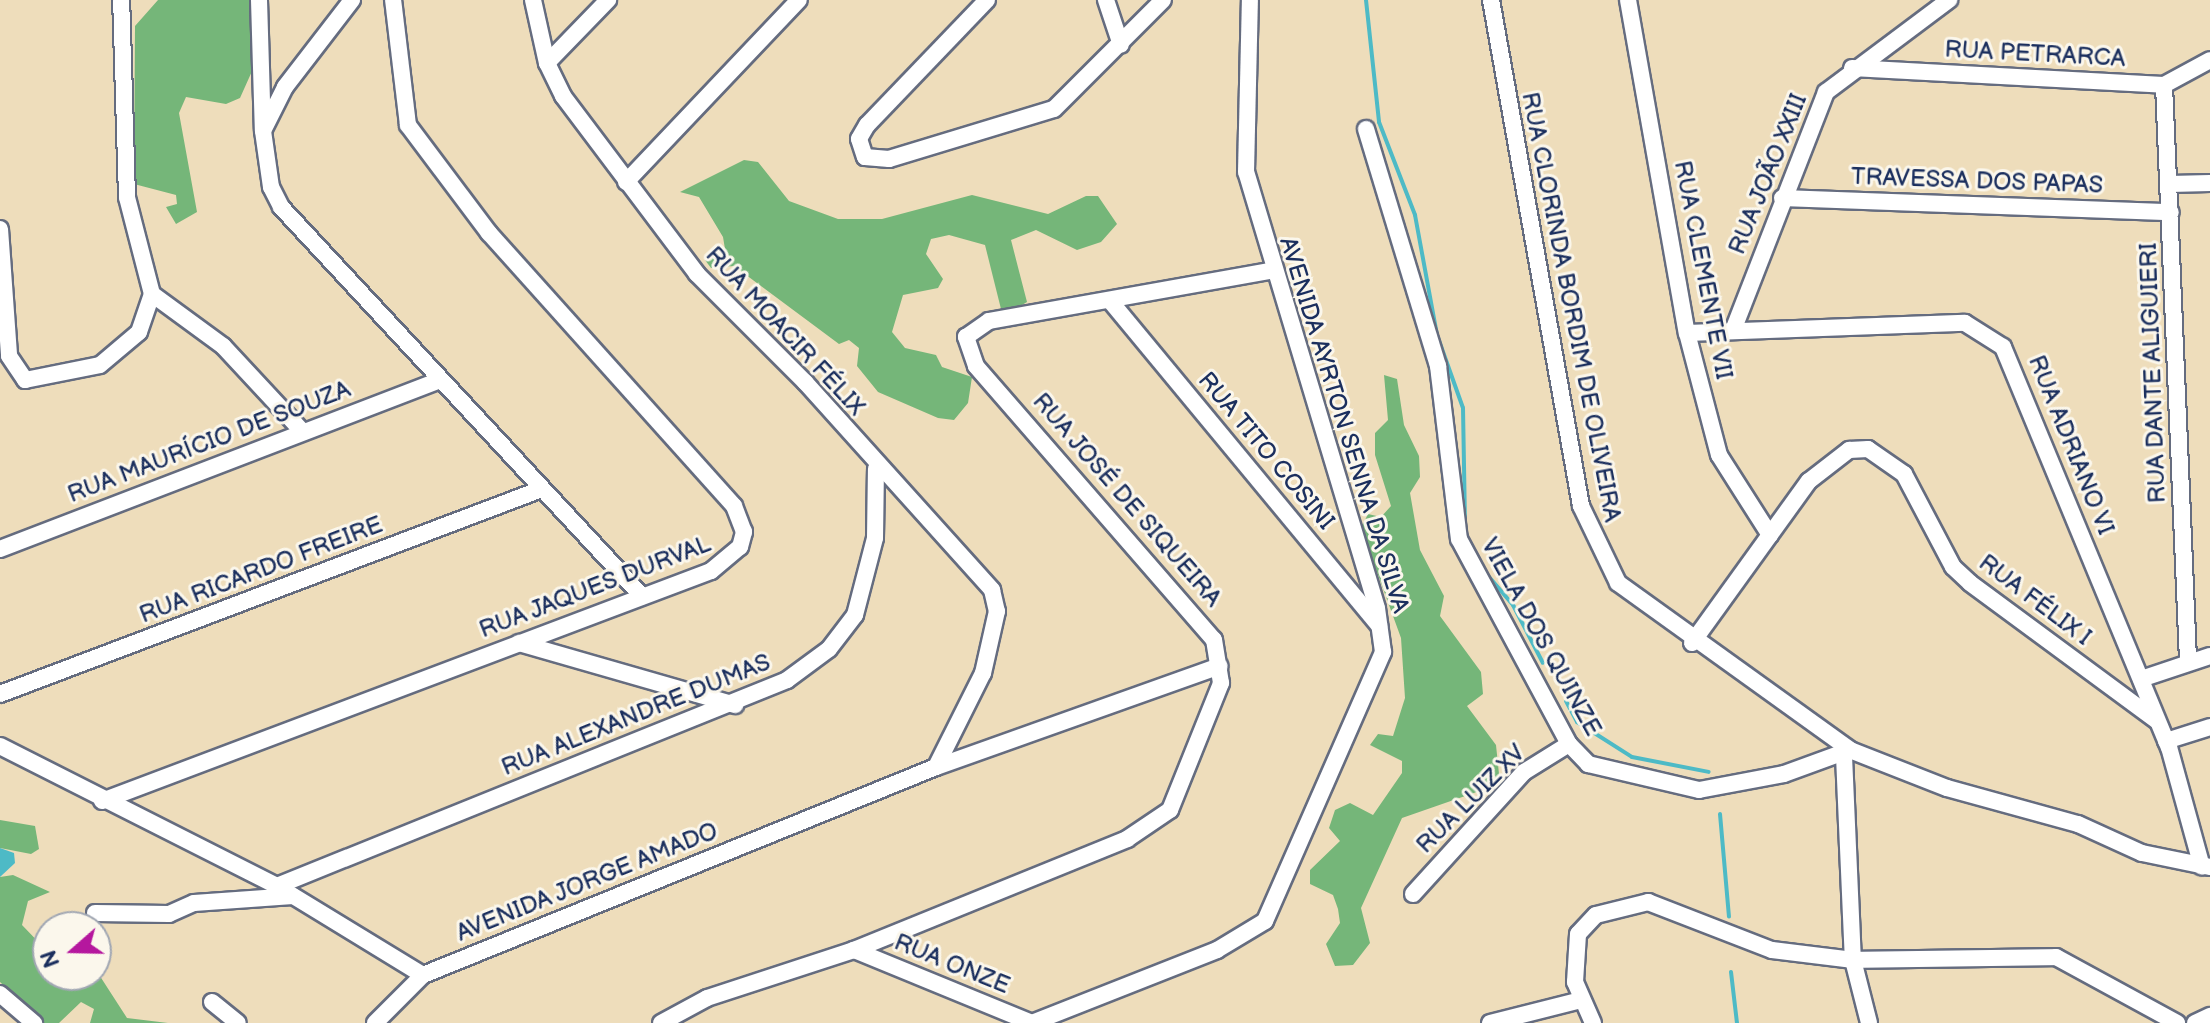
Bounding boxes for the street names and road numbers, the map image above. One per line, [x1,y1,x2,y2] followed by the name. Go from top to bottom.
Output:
[1944,35,2126,73] street label: RUA PETRARCA
[1722,88,1814,260] street label: RUA JOÃO XXIII
[1515,90,1627,524] street label: RUA CLORINDA BORDIM DE OLIVEIRA
[1668,158,1738,382] street label: RUA CLEMENTE VII
[1850,162,2104,200] street label: TRAVESSA DOS PAPAS
[1273,233,1415,617] street label: AVENIDA AYRTON SENNA DA SILVA
[699,241,871,421] street label: RUA MOACIR FÉLIX
[2134,242,2172,504] street label: RUA DANTE ALIGUIERI
[2022,351,2120,539] street label: RUA ADRIANO VI
[1192,366,1340,536] street label: RUA TITO COSINI
[63,375,355,509] street label: RUA MAURÍCIO DE SOUZA
[1026,387,1228,613] street label: RUA JOSÉ DE SIQUEIRA
[135,510,387,630] street label: RUA RICARDO FREIRE
[475,529,715,645] street label: RUA JAQUES DURVAL
[1475,533,1607,741] street label: VIELA DOS QUINZE
[1973,548,2097,652] street label: RUA FÉLIX I
[497,648,775,782] street label: RUA ALEXANDRE DUMAS
[1410,738,1532,860] street label: RUA LUIZ XV
[452,816,722,948] street label: AVENIDA JORGE AMADO
[890,928,1014,1000] street label: RUA ONZE

